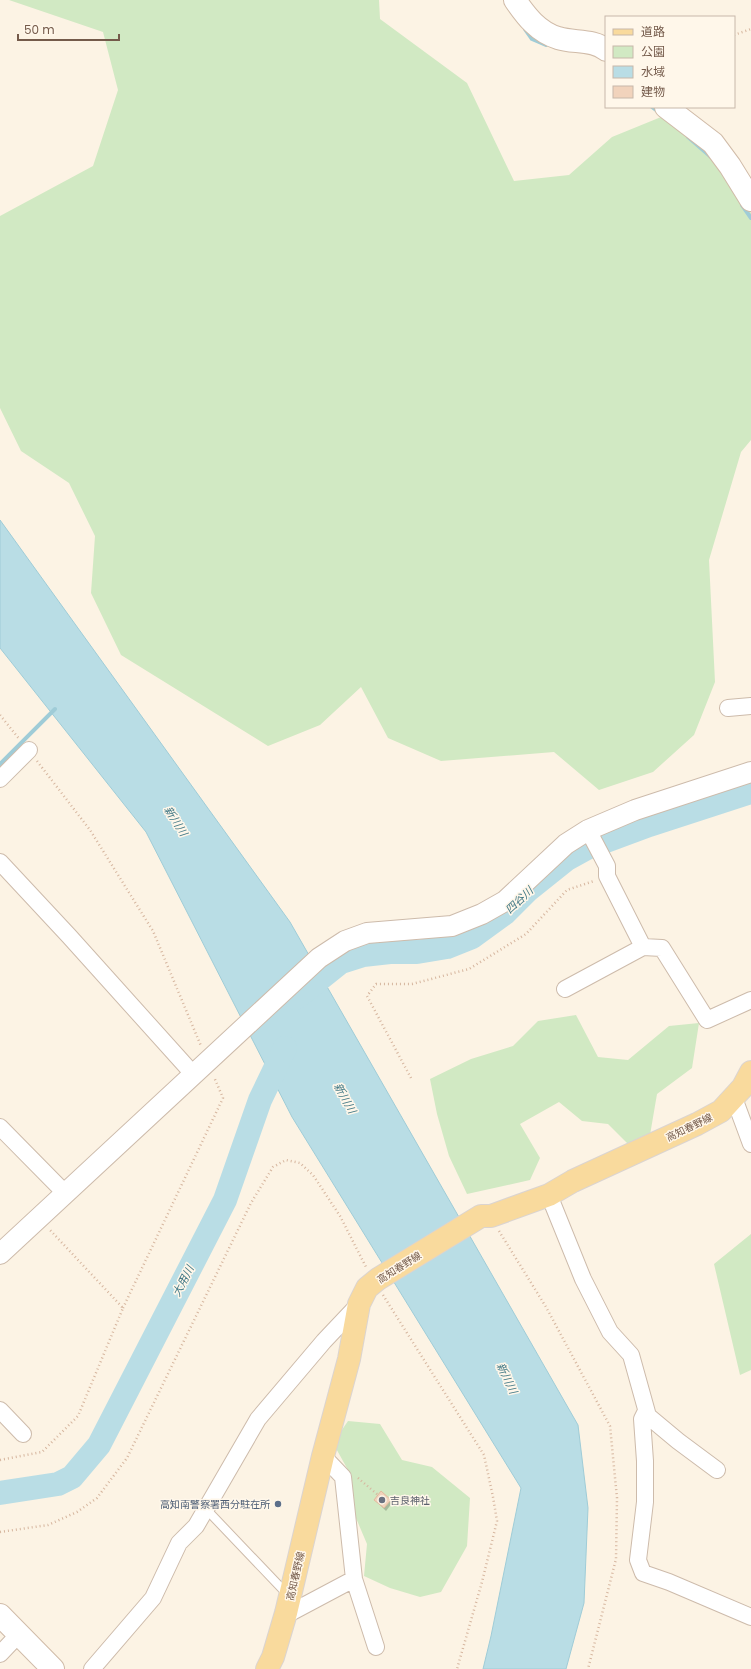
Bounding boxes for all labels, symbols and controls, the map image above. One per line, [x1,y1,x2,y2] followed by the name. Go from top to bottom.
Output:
[18,16,119,42] scale bar
[605,16,735,108] legend
[24,21,55,38] text: 50 m
[641,23,665,40] text: 道路
[641,43,665,60] text: 公園
[641,63,665,80] text: 水域
[641,83,665,100] text: 建物
[160,803,192,840] water label: 新川川
[501,882,537,917] water label: 四谷川
[330,1080,360,1117] water label: 新川川
[663,1110,715,1145] street label: 高知春野線
[374,1248,424,1287] street label: 高知春野線
[168,1262,198,1299] water label: 大用川
[493,1360,522,1397] water label: 新川川
[390,1493,430,1508] place label: 吉良神社
[377,1495,387,1505] marker: 吉良神社
[160,1497,270,1512] place label: 高知南警察署西分駐在所
[273,1499,283,1509] marker: 高知南警察署西分駐在所
[283,1550,308,1602] street label: 高知春野線

